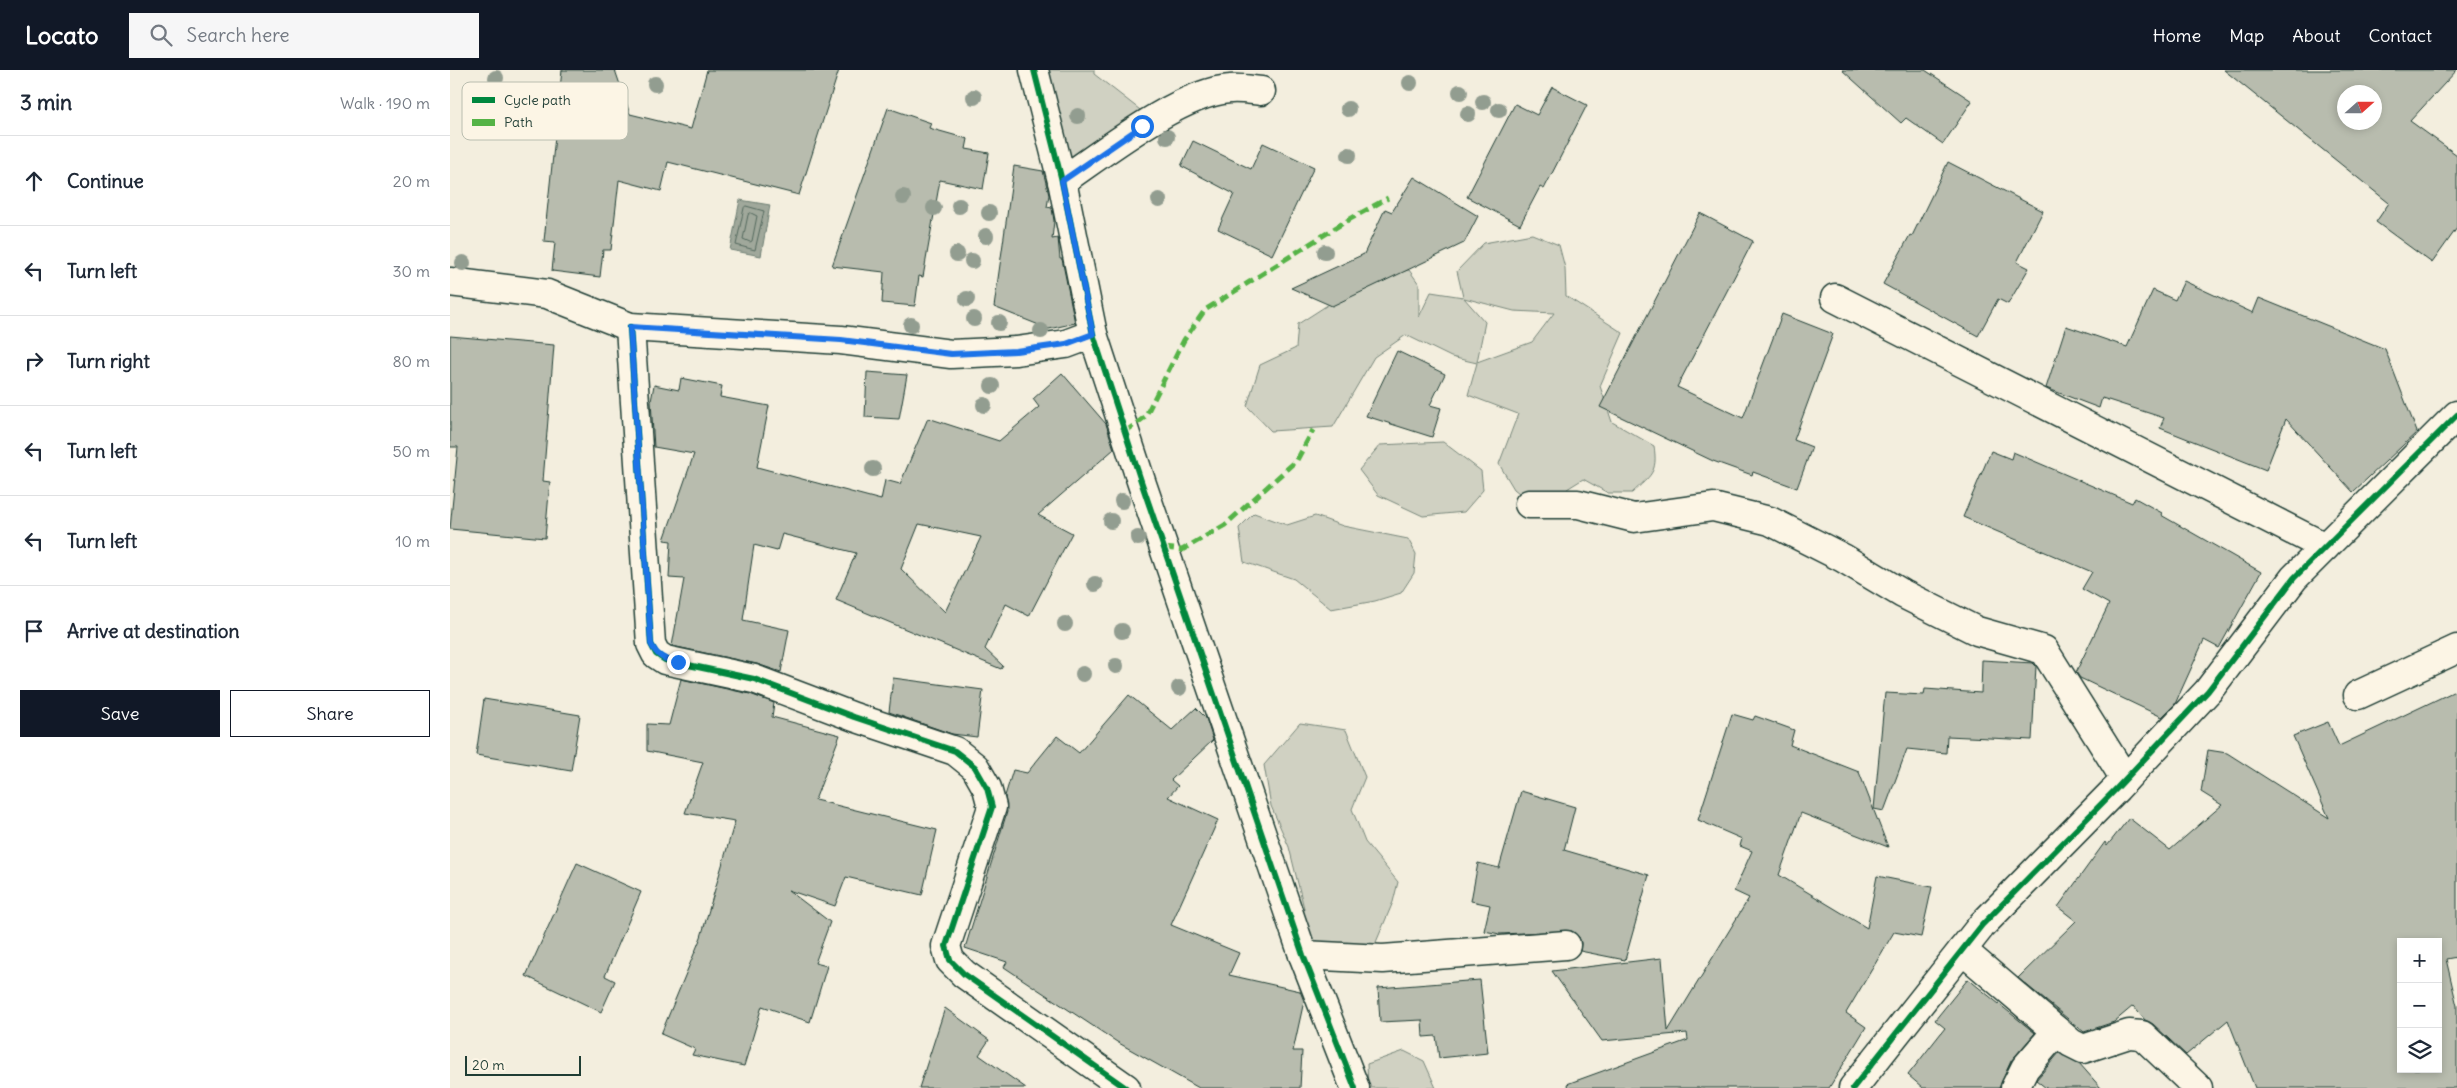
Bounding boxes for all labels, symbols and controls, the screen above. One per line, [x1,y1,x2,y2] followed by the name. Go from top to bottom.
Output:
[129,13,479,58] search box
[25,20,99,50] text: Locato
[147,21,175,49] icon: search
[187,23,290,47] text: Search here
[2153,24,2201,47] text: Home
[2229,24,2264,47] text: Map
[2292,24,2340,47] text: About
[2368,24,2432,47] text: Contact
[462,82,628,140] legend
[2337,85,2382,130] north arrow
[20,89,72,116] text: 3 min
[504,91,571,109] text: Cycle path
[340,93,430,113] text: Walk · 190 m
[504,113,533,131] text: Path
[1131,115,1154,138] route start
[20,167,48,195] icon: ahead
[67,169,144,193] text: Continue
[393,171,430,191] text: 20 m
[20,257,48,285] icon: left
[67,259,137,283] text: Turn left
[393,261,430,281] text: 30 m
[20,347,48,375] icon: right
[67,349,150,373] text: Turn right
[392,351,430,371] text: 80 m
[20,437,48,465] icon: left
[67,439,137,463] text: Turn left
[392,441,430,461] text: 50 m
[20,527,48,555] icon: left
[67,529,137,553] text: Turn left
[395,531,430,551] text: 10 m
[20,617,48,645] icon: arrive
[67,619,240,643] text: Arrive at destination
[667,651,690,674] route end
[20,690,220,737] button: Save
[230,690,430,737] button: Share
[2397,938,2442,1073] map controls
[2397,938,2442,983] button: +
[2397,983,2442,1028] button: −
[2397,1028,2442,1073] button: layers
[465,1053,581,1076] scale bar
[472,1056,505,1074] text: 20 m

